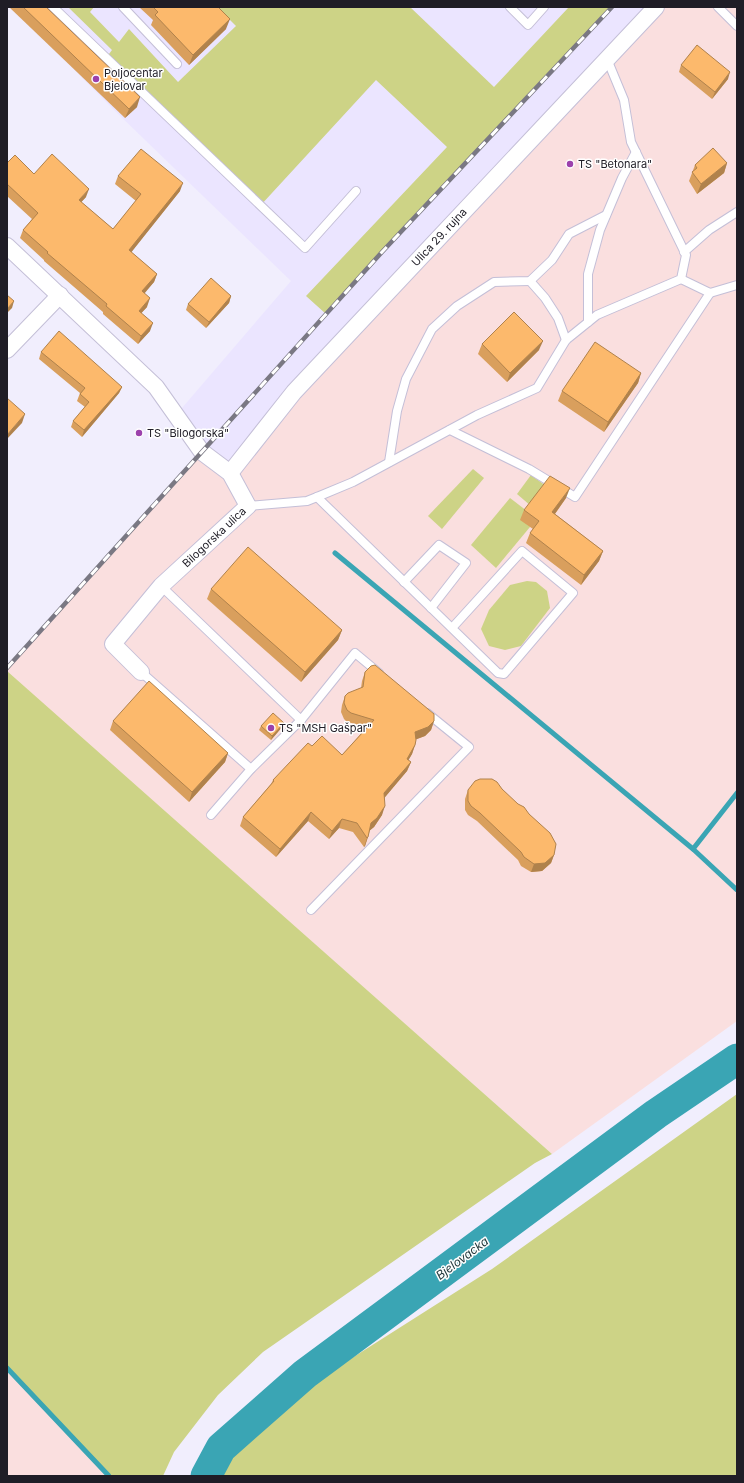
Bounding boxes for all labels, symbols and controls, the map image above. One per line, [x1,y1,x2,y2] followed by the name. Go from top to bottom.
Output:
[104,66,163,93] place label: Poljocentar Bjelovar
[91,74,101,84] marker: Poljocentar Bjelovar
[578,157,652,171] place label: TS "Betonara"
[565,159,575,169] marker: TS "Betonara"
[408,205,470,269] street label: Ulica 29. rujna
[147,426,229,440] place label: TS "Bilogorska"
[134,428,144,438] marker: TS "Bilogorska"
[179,504,249,570] street label: Bilogorska ulica
[279,721,372,735] place label: TS "MSH Gašpar"
[266,723,276,733] marker: TS "MSH Gašpar"
[433,1233,491,1283] water label: Bjelovacka

